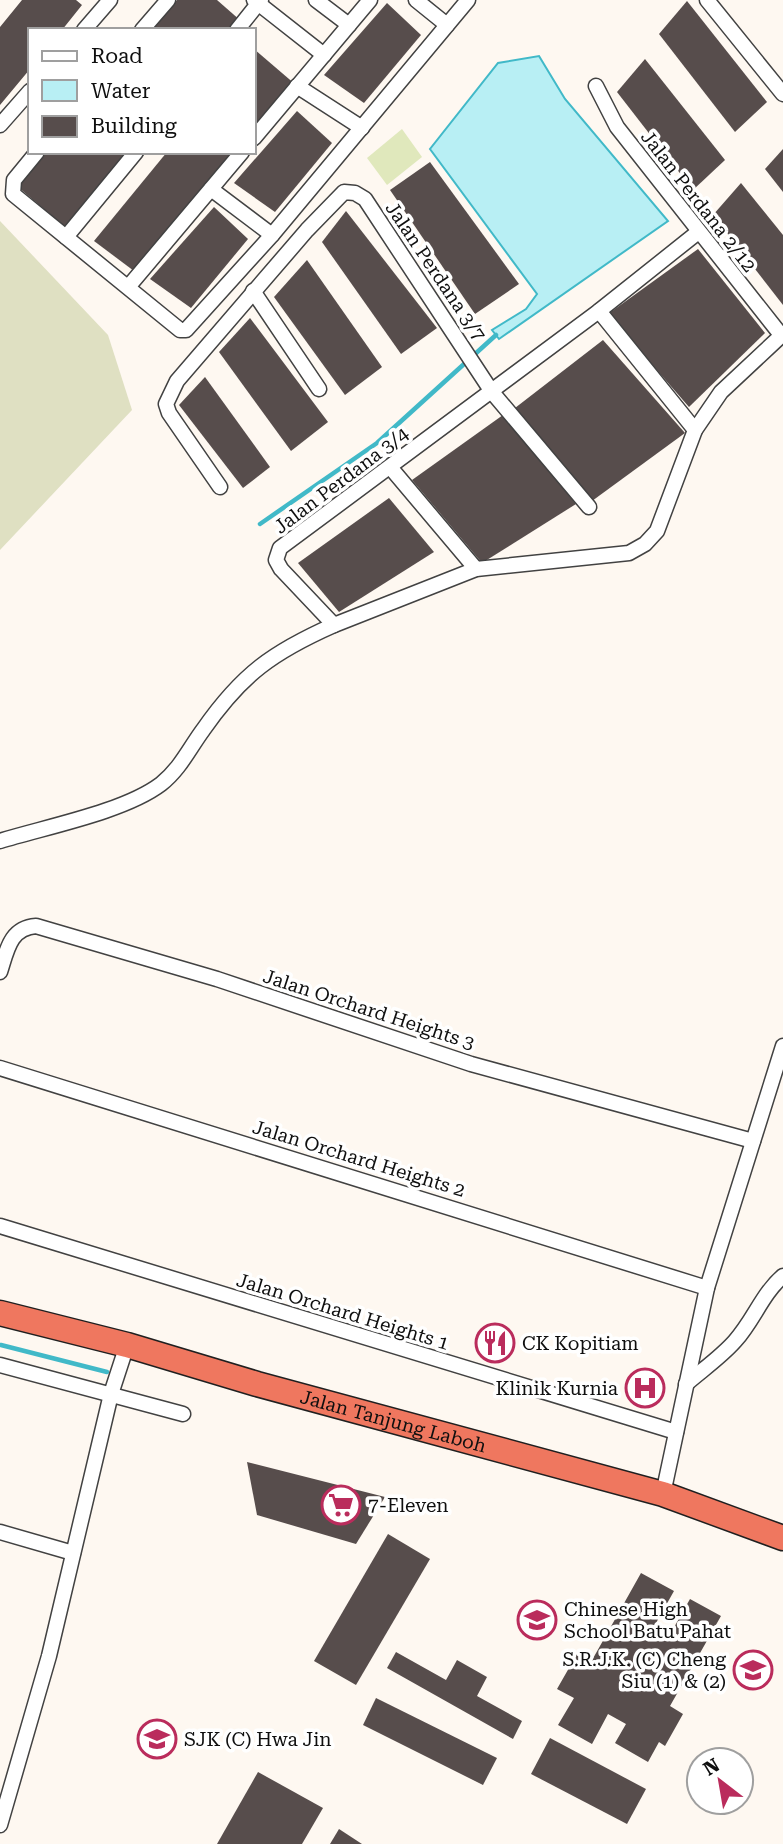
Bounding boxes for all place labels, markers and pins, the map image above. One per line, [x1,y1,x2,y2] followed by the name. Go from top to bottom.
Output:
[474,1322,516,1364] restaurant icon: CK Kopitiam
[522,1332,639,1355] place label: CK Kopitiam
[624,1367,666,1409] hospital icon: Klinik Kurnia
[496,1377,619,1400] place label: Klinik Kurnia
[320,1484,362,1526] supermarket icon: 7-Eleven
[368,1494,449,1517] place label: 7-Eleven
[564,1598,731,1643] place label: Chinese High School Batu Pahat
[516,1599,558,1641] school or university icon: Chinese High School Batu Pahat
[563,1648,726,1693] place label: S.R.J.K. (C) Cheng Siu (1) & (2)
[732,1649,774,1691] school or university icon: S.R.J.K. (C) Cheng Siu (1) & (2)
[136,1718,178,1760] school or university icon: SJK (C) Hwa Jin
[184,1728,332,1751] place label: SJK (C) Hwa Jin

